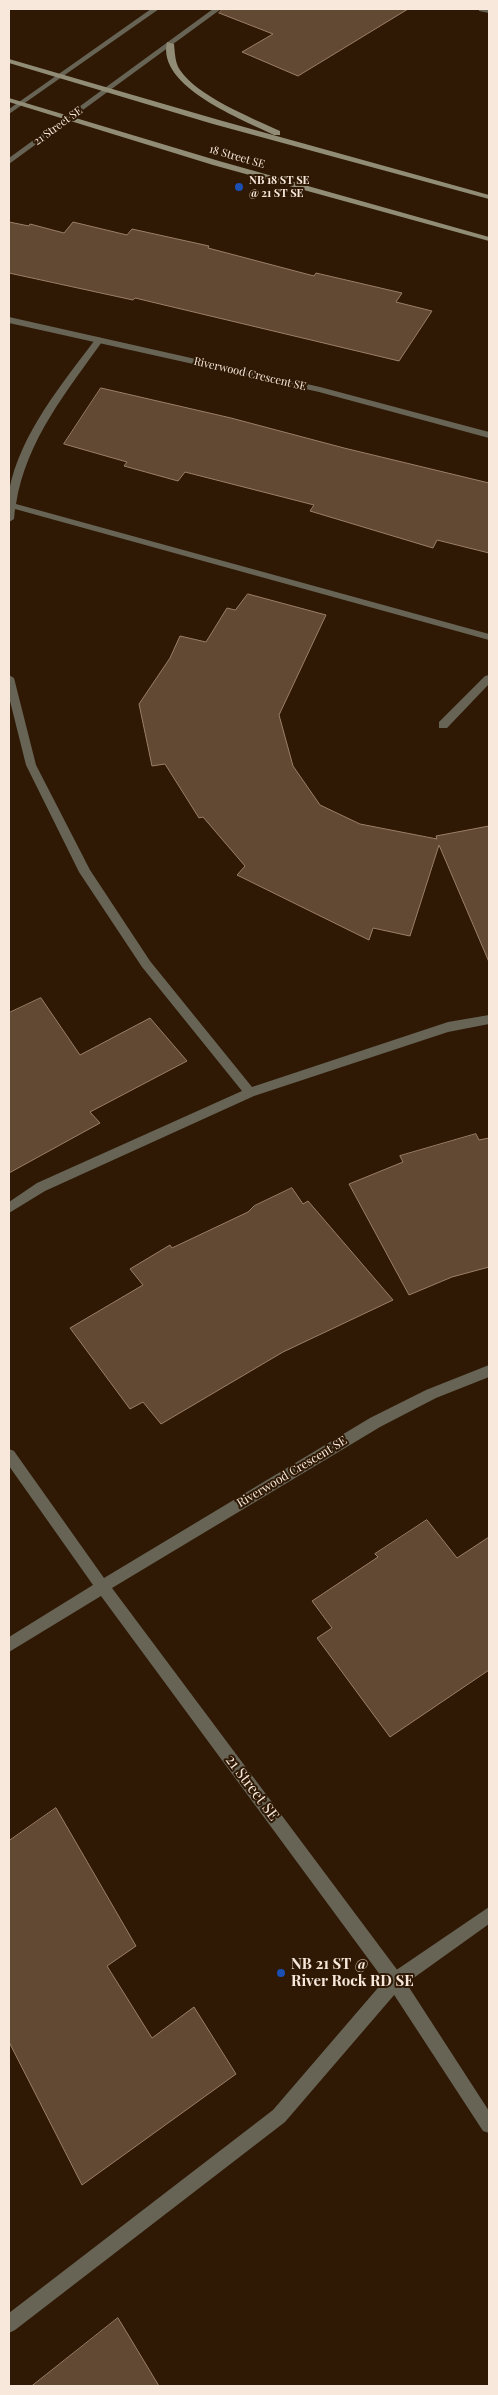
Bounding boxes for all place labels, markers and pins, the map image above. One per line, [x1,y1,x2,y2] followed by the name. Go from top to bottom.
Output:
[249,174,310,200] place label: NB 18 ST SE @ 21 ST SE
[233,181,245,193] marker: NB 18 ST SE @ 21 ST SE
[291,1955,414,1990] place label: NB 21 ST @ River Rock RD SE
[275,1967,287,1979] marker: NB 21 ST @ River Rock RD SE

